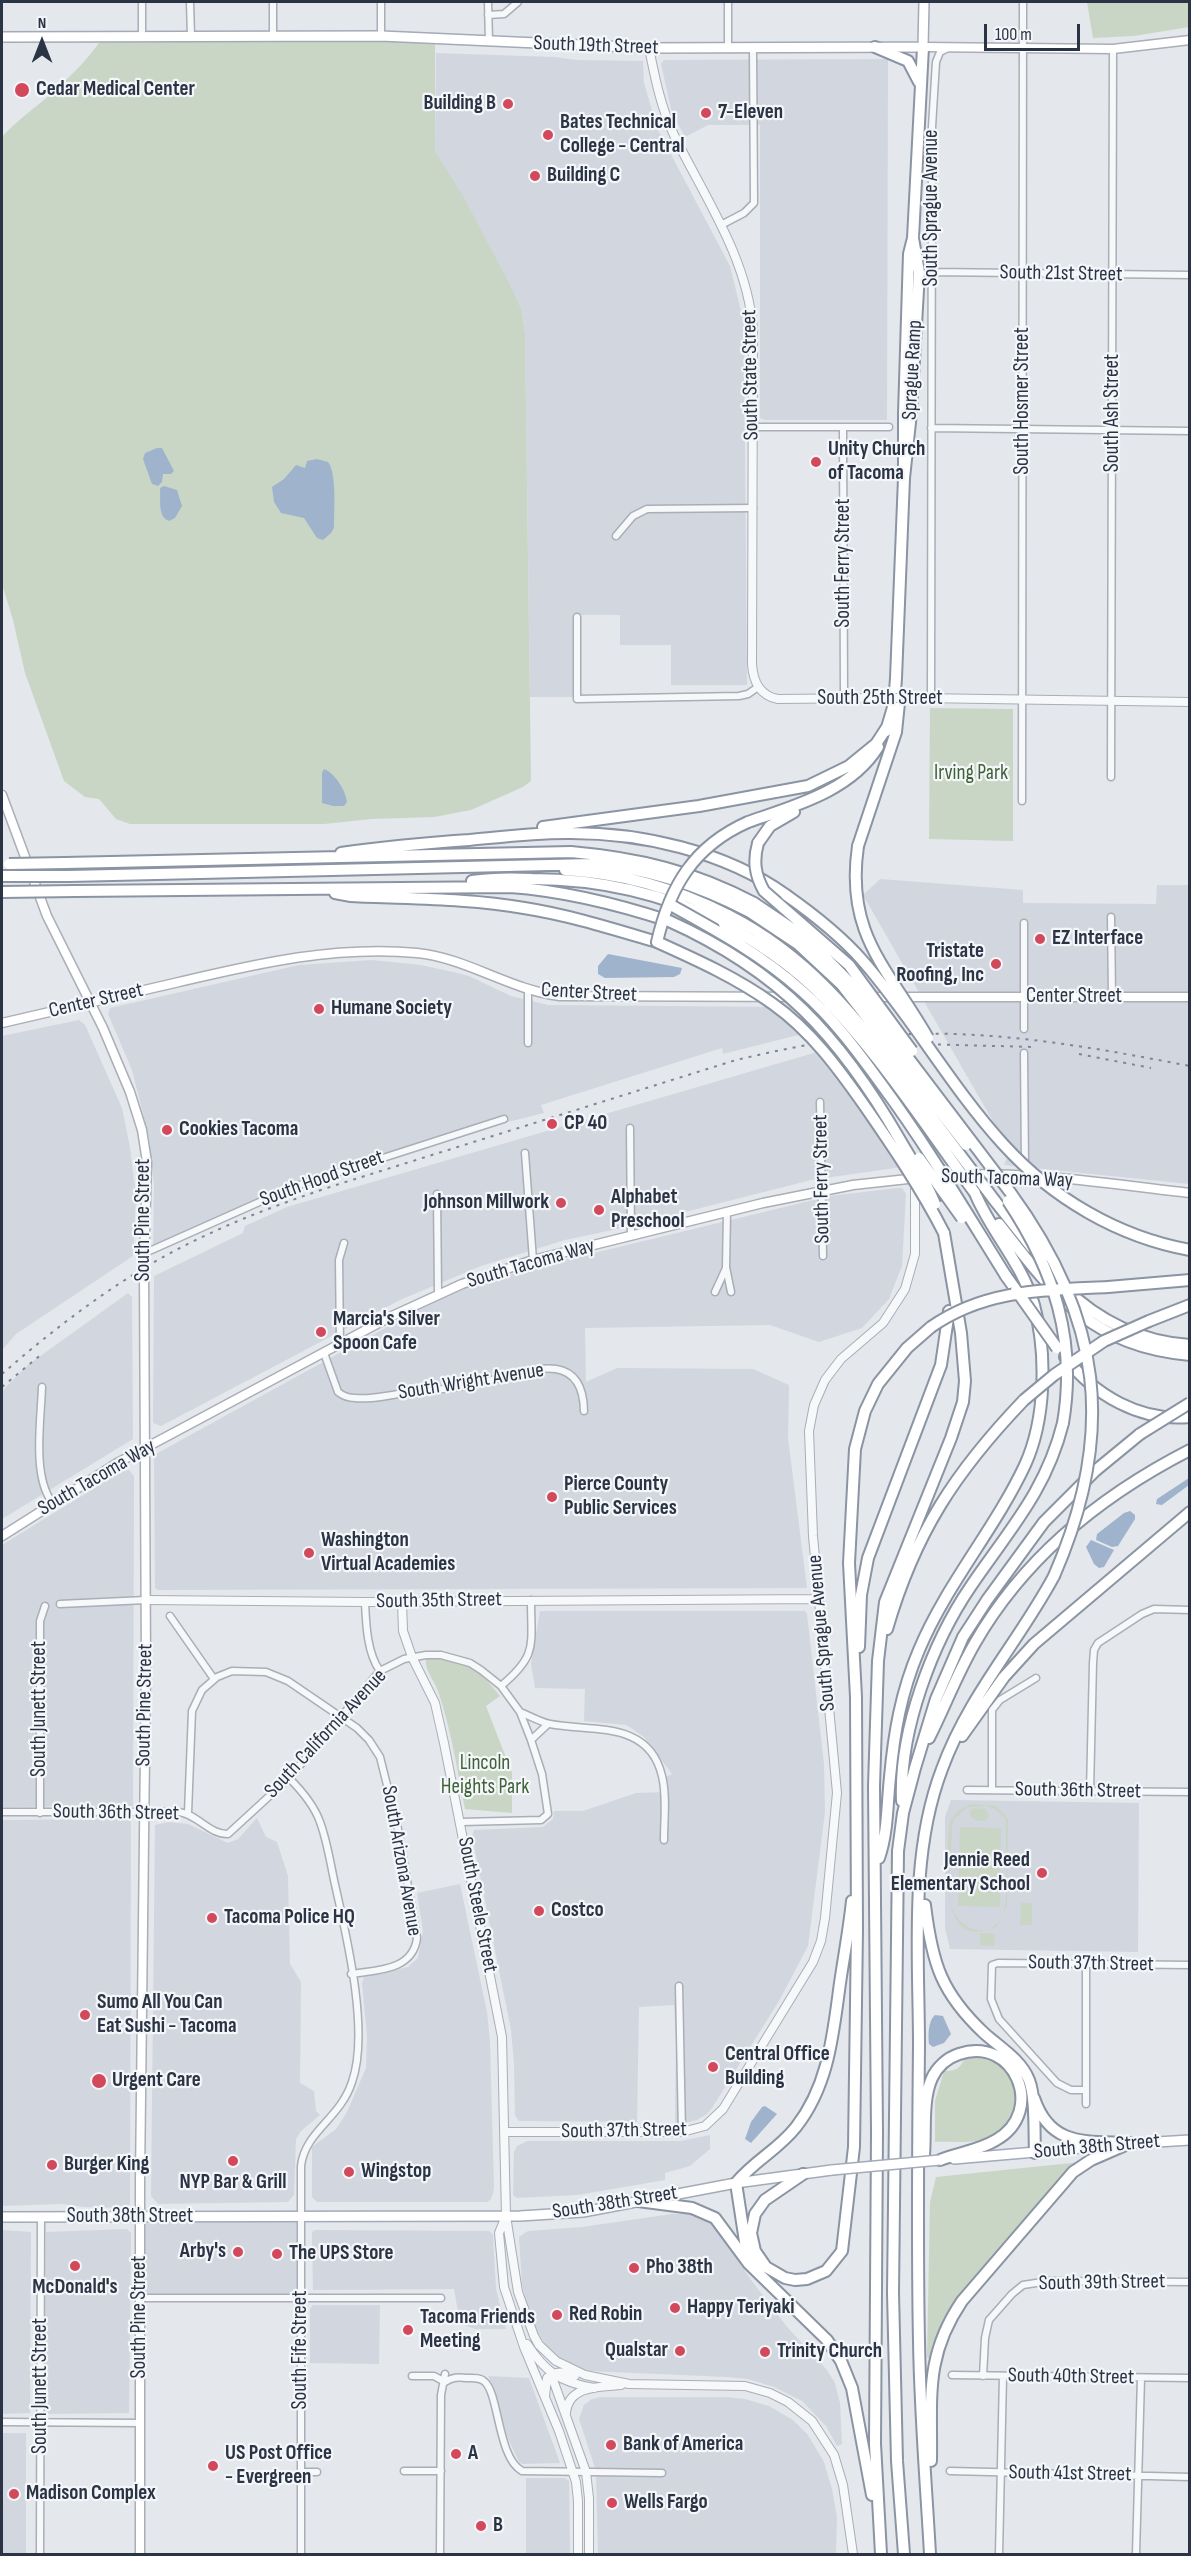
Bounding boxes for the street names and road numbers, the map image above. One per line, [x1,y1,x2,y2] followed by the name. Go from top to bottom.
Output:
[533,31,659,61] street label: South 19th Street
[919,130,945,286] street label: South Sprague Avenue
[999,260,1123,288] street label: South 21st Street
[737,309,765,441] street label: South State Street
[898,319,928,421] street label: Sprague Ramp
[1010,327,1036,475] street label: South Hosmer Street
[1100,354,1126,472] street label: South Ash Street
[831,498,857,628] street label: South Ferry Street
[817,686,943,712] street label: South 25th Street
[46,978,146,1024] street label: Center Street
[540,978,638,1008] street label: Center Street
[1026,984,1122,1010] street label: Center Street
[808,1114,836,1244] street label: South Ferry Street
[257,1145,387,1213] street label: South Hood Street
[131,1158,157,1282] street label: South Pine Street
[941,1164,1073,1194] street label: South Tacoma Way
[464,1234,598,1294] street label: South Tacoma Way
[396,1358,546,1406] street label: South Wright Avenue
[34,1434,160,1522] street label: South Tacoma Way
[803,1554,841,1712] street label: South Sprague Avenue
[376,1587,502,1615] street label: South 35th Street
[27,1641,53,1777] street label: South Junett Street
[131,1643,159,1767] street label: South Pine Street
[260,1664,392,1804] street label: South California Avenue
[1015,1777,1141,1805] street label: South 36th Street
[375,1784,427,1938] street label: South Arizona Avenue
[53,1799,179,1827] street label: South 36th Street
[452,1835,502,1975] street label: South Steele Street
[1028,1950,1154,1978] street label: South 37th Street
[561,2117,687,2145] street label: South 37th Street
[1033,2129,1161,2165] street label: South 38th Street
[551,2181,679,2225] street label: South 38th Street
[67,2204,193,2230] street label: South 38th Street
[127,2255,153,2379] street label: South Pine Street
[1039,2269,1165,2297] street label: South 39th Street
[288,2290,314,2410] street label: South Fife Street
[28,2318,54,2454] street label: South Junett Street
[1008,2363,1134,2391] street label: South 40th Street
[1008,2460,1132,2488] street label: South 41st Street

